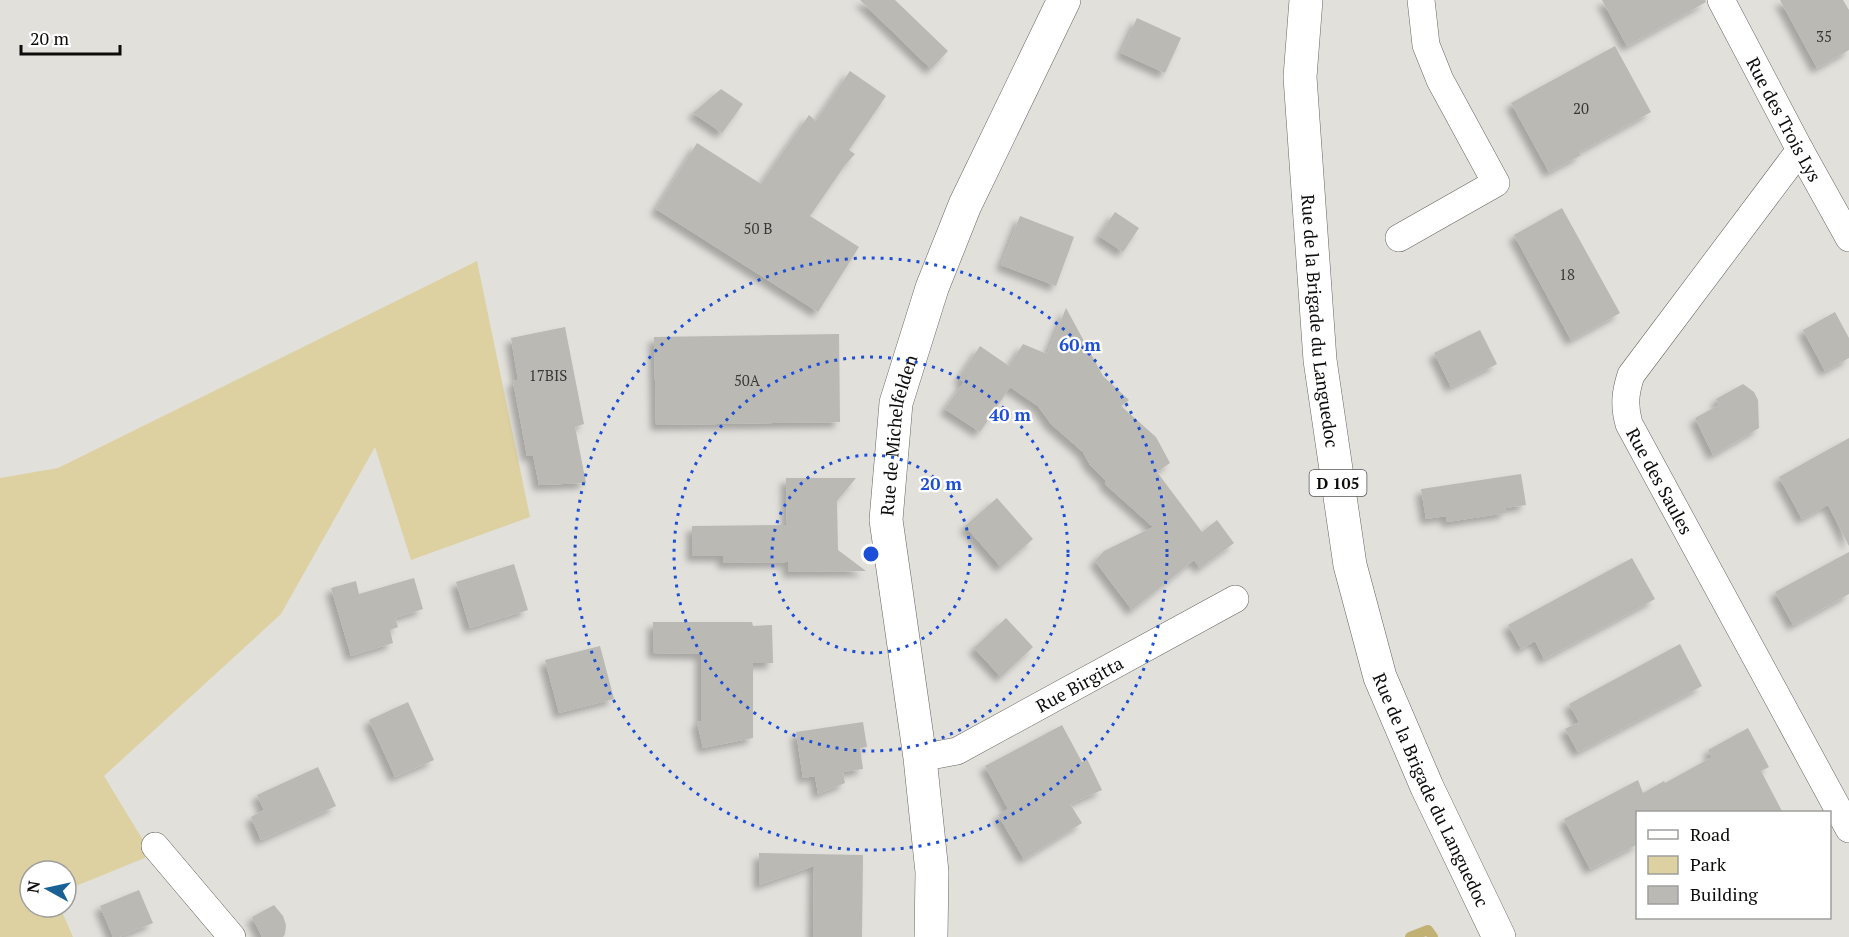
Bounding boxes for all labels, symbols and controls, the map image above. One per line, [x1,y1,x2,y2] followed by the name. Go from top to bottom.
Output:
[21,18,120,56] scale bar
[30,26,70,50] text: 20 m
[1816,26,1832,46] house number: 35
[1741,53,1827,186] street label: Rue des Trois Lys
[1573,98,1589,118] house number: 20
[1296,193,1345,449] street label: Rue de la Brigade du Languedoc
[744,218,772,238] house number: 50 B
[1559,264,1575,284] house number: 18
[1059,332,1101,356] text: 60 m
[874,351,923,517] street label: Rue de Michelfelden
[529,365,567,385] house number: 17BIS
[734,370,761,390] house number: 50A
[989,402,1031,426] text: 40 m
[1621,423,1699,538] street label: Rue des Saules
[1310,470,1366,496] road number: D 105
[920,471,962,495] text: 20 m
[861,544,881,564] centre of rings
[1031,651,1127,718] street label: Rue Birgitta
[1368,669,1495,911] street label: Rue de la Brigade du Languedoc
[1636,811,1831,919] legend
[1690,822,1730,846] text: Road
[1690,852,1727,876] text: Park
[18,859,78,919] north arrow
[21,879,45,894] text: N
[1690,882,1758,906] text: Building

